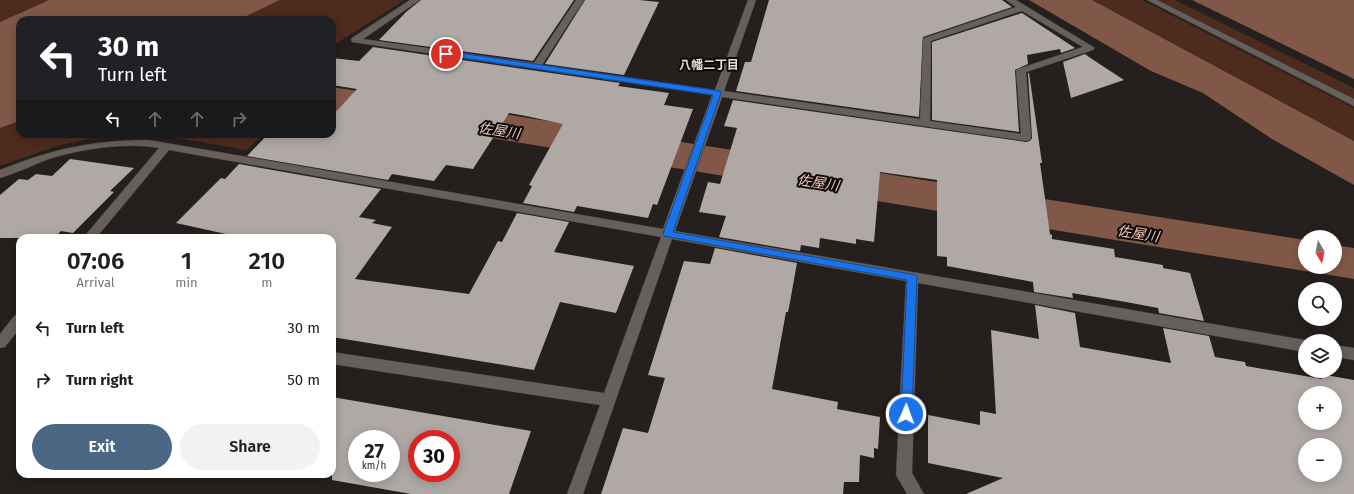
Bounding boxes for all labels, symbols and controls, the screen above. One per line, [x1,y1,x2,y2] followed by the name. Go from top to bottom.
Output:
[98,30,159,63] text: 30 m
[32,32,84,84] icon: left
[429,37,463,71] pin
[435,43,457,65] icon: arrive
[679,58,739,72] district label: 八幡二丁目
[98,64,167,86] text: Turn left
[102,108,124,130] icon: left
[144,108,166,130] icon: ahead
[186,108,208,130] icon: ahead
[228,108,250,130] icon: right
[477,119,523,143] water label: 佐屋川
[796,171,842,195] water label: 佐屋川
[1116,222,1162,246] water label: 佐屋川
[1298,230,1342,274] north arrow
[1298,230,1342,482] map controls
[67,247,124,275] text: 07:06
[181,247,192,275] text: 1
[249,247,285,275] text: 210
[77,275,115,290] text: Arrival
[175,275,198,290] text: min
[261,275,272,290] text: m
[1298,282,1342,326] button: search
[32,317,54,339] icon: left
[66,319,124,337] text: Turn left
[287,319,320,337] text: 30 m
[1298,334,1342,378] button: layers
[32,369,54,391] icon: right
[66,371,133,389] text: Turn right
[287,371,320,389] text: 50 m
[1298,386,1342,430] button: +
[885,393,927,435] position arrow
[32,424,172,470] button: Exit
[180,424,320,470] button: Share
[408,430,460,482] speed limit sign: 30
[1298,438,1342,482] button: −
[364,439,384,463] text: 27
[362,460,386,472] text: km/h

